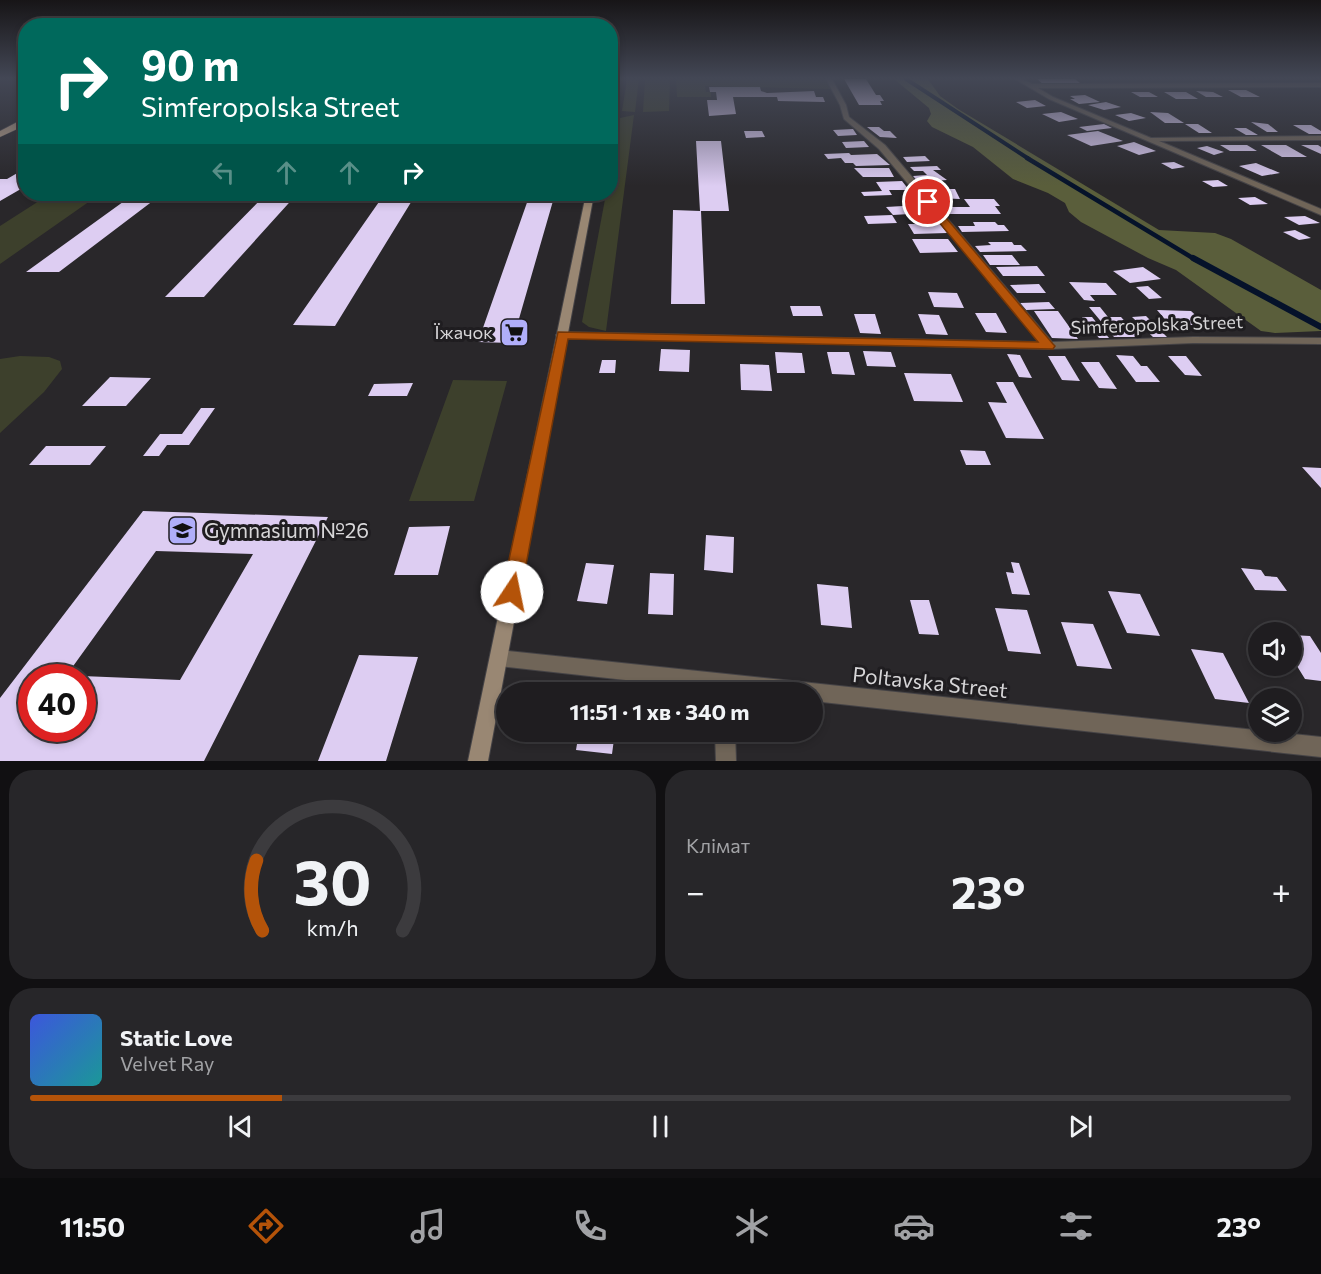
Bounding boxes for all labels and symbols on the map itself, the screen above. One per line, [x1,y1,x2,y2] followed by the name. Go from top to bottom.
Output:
[902,176,953,227] pin
[1070,310,1243,338] street label: Simferopolska Street
[498,317,530,349] supermarket icon: Їжачок
[433,321,493,343] place label: Їжачок
[167,515,199,547] school or university icon: Gymnasium №26
[204,517,369,542] place label: Gymnasium №26
[480,560,544,624] position arrow
[851,661,1009,702] street label: Poltavska Street
[18,664,96,742] speed limit sign: 40

